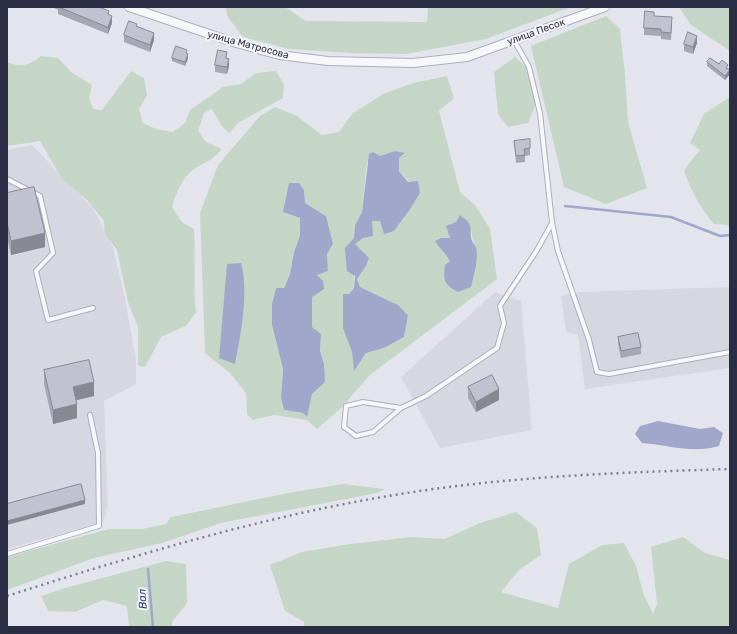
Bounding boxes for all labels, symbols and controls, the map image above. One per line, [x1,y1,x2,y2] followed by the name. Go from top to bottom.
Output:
[505,16,567,48] street label: улица Песок
[206,28,290,62] street label: улица Матросова
[136,588,150,610] water label: Вал

